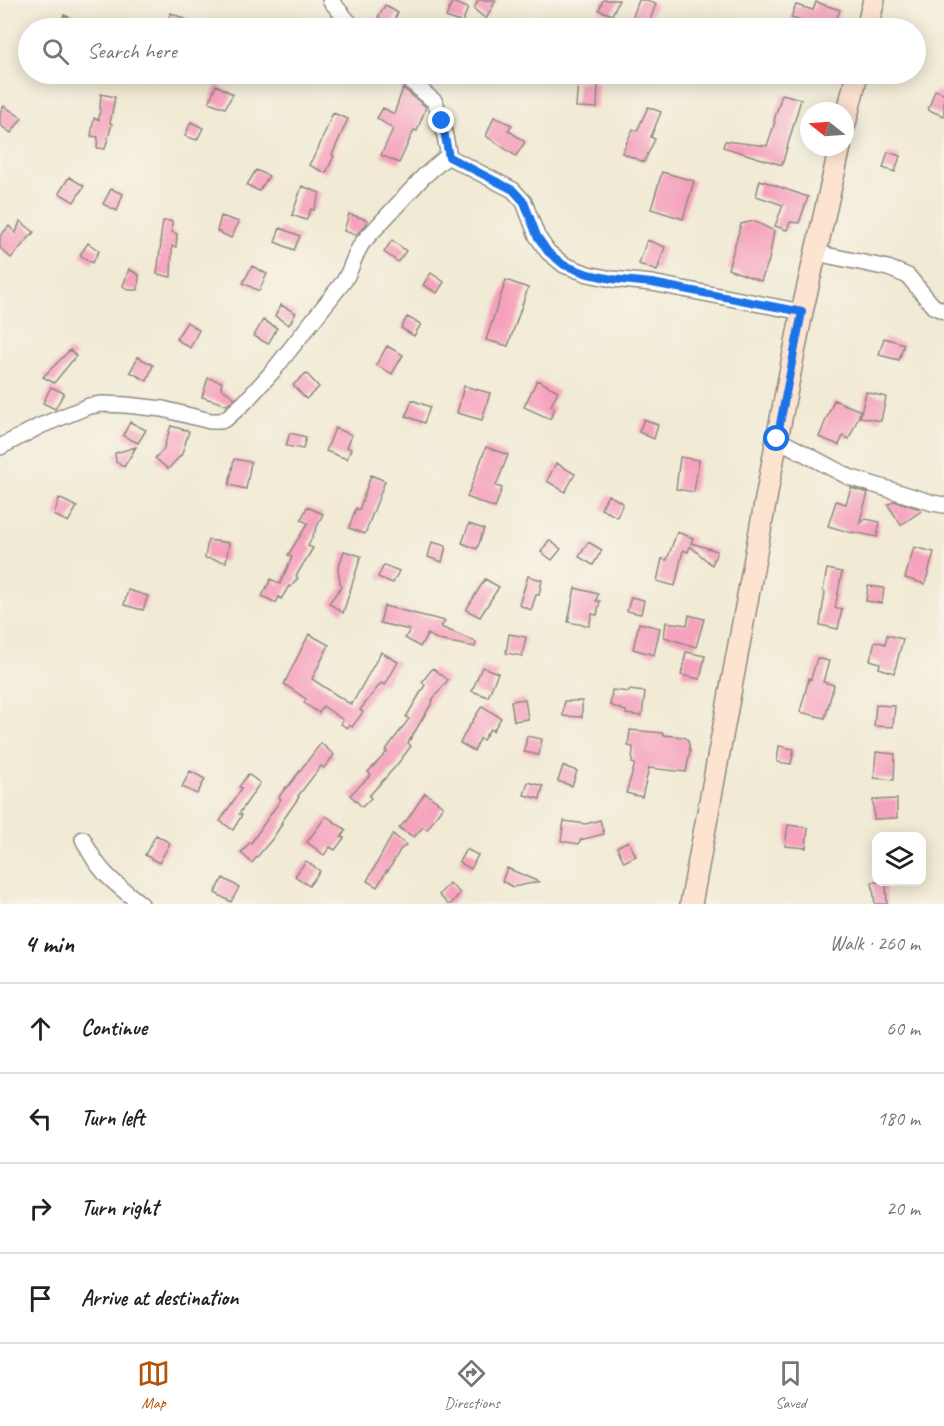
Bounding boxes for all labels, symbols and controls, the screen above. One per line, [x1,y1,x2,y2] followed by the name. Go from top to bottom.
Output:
[18,18,926,84] search box
[39,35,72,68] icon: search
[87,37,177,65] text: Search here
[800,102,854,156] north arrow
[428,107,454,133] route end
[763,425,789,451] route start
[872,832,926,886] map controls
[872,832,926,886] button: layers
[24,927,74,960] text: 4 min
[830,931,920,956] text: Walk · 260 m
[24,1012,57,1045] icon: ahead
[81,1014,147,1042] text: Continue
[886,1016,920,1041] text: 60 m
[24,1102,57,1135] icon: left
[81,1104,145,1132] text: Turn left
[877,1106,920,1131] text: 180 m
[24,1192,57,1225] icon: right
[81,1194,158,1222] text: Turn right
[886,1196,920,1221] text: 20 m
[24,1282,57,1315] icon: arrive
[81,1284,238,1312] text: Arrive at destination
[137,1357,170,1413] tab: Map
[444,1357,500,1413] tab: Directions
[774,1357,807,1413] tab: Saved

